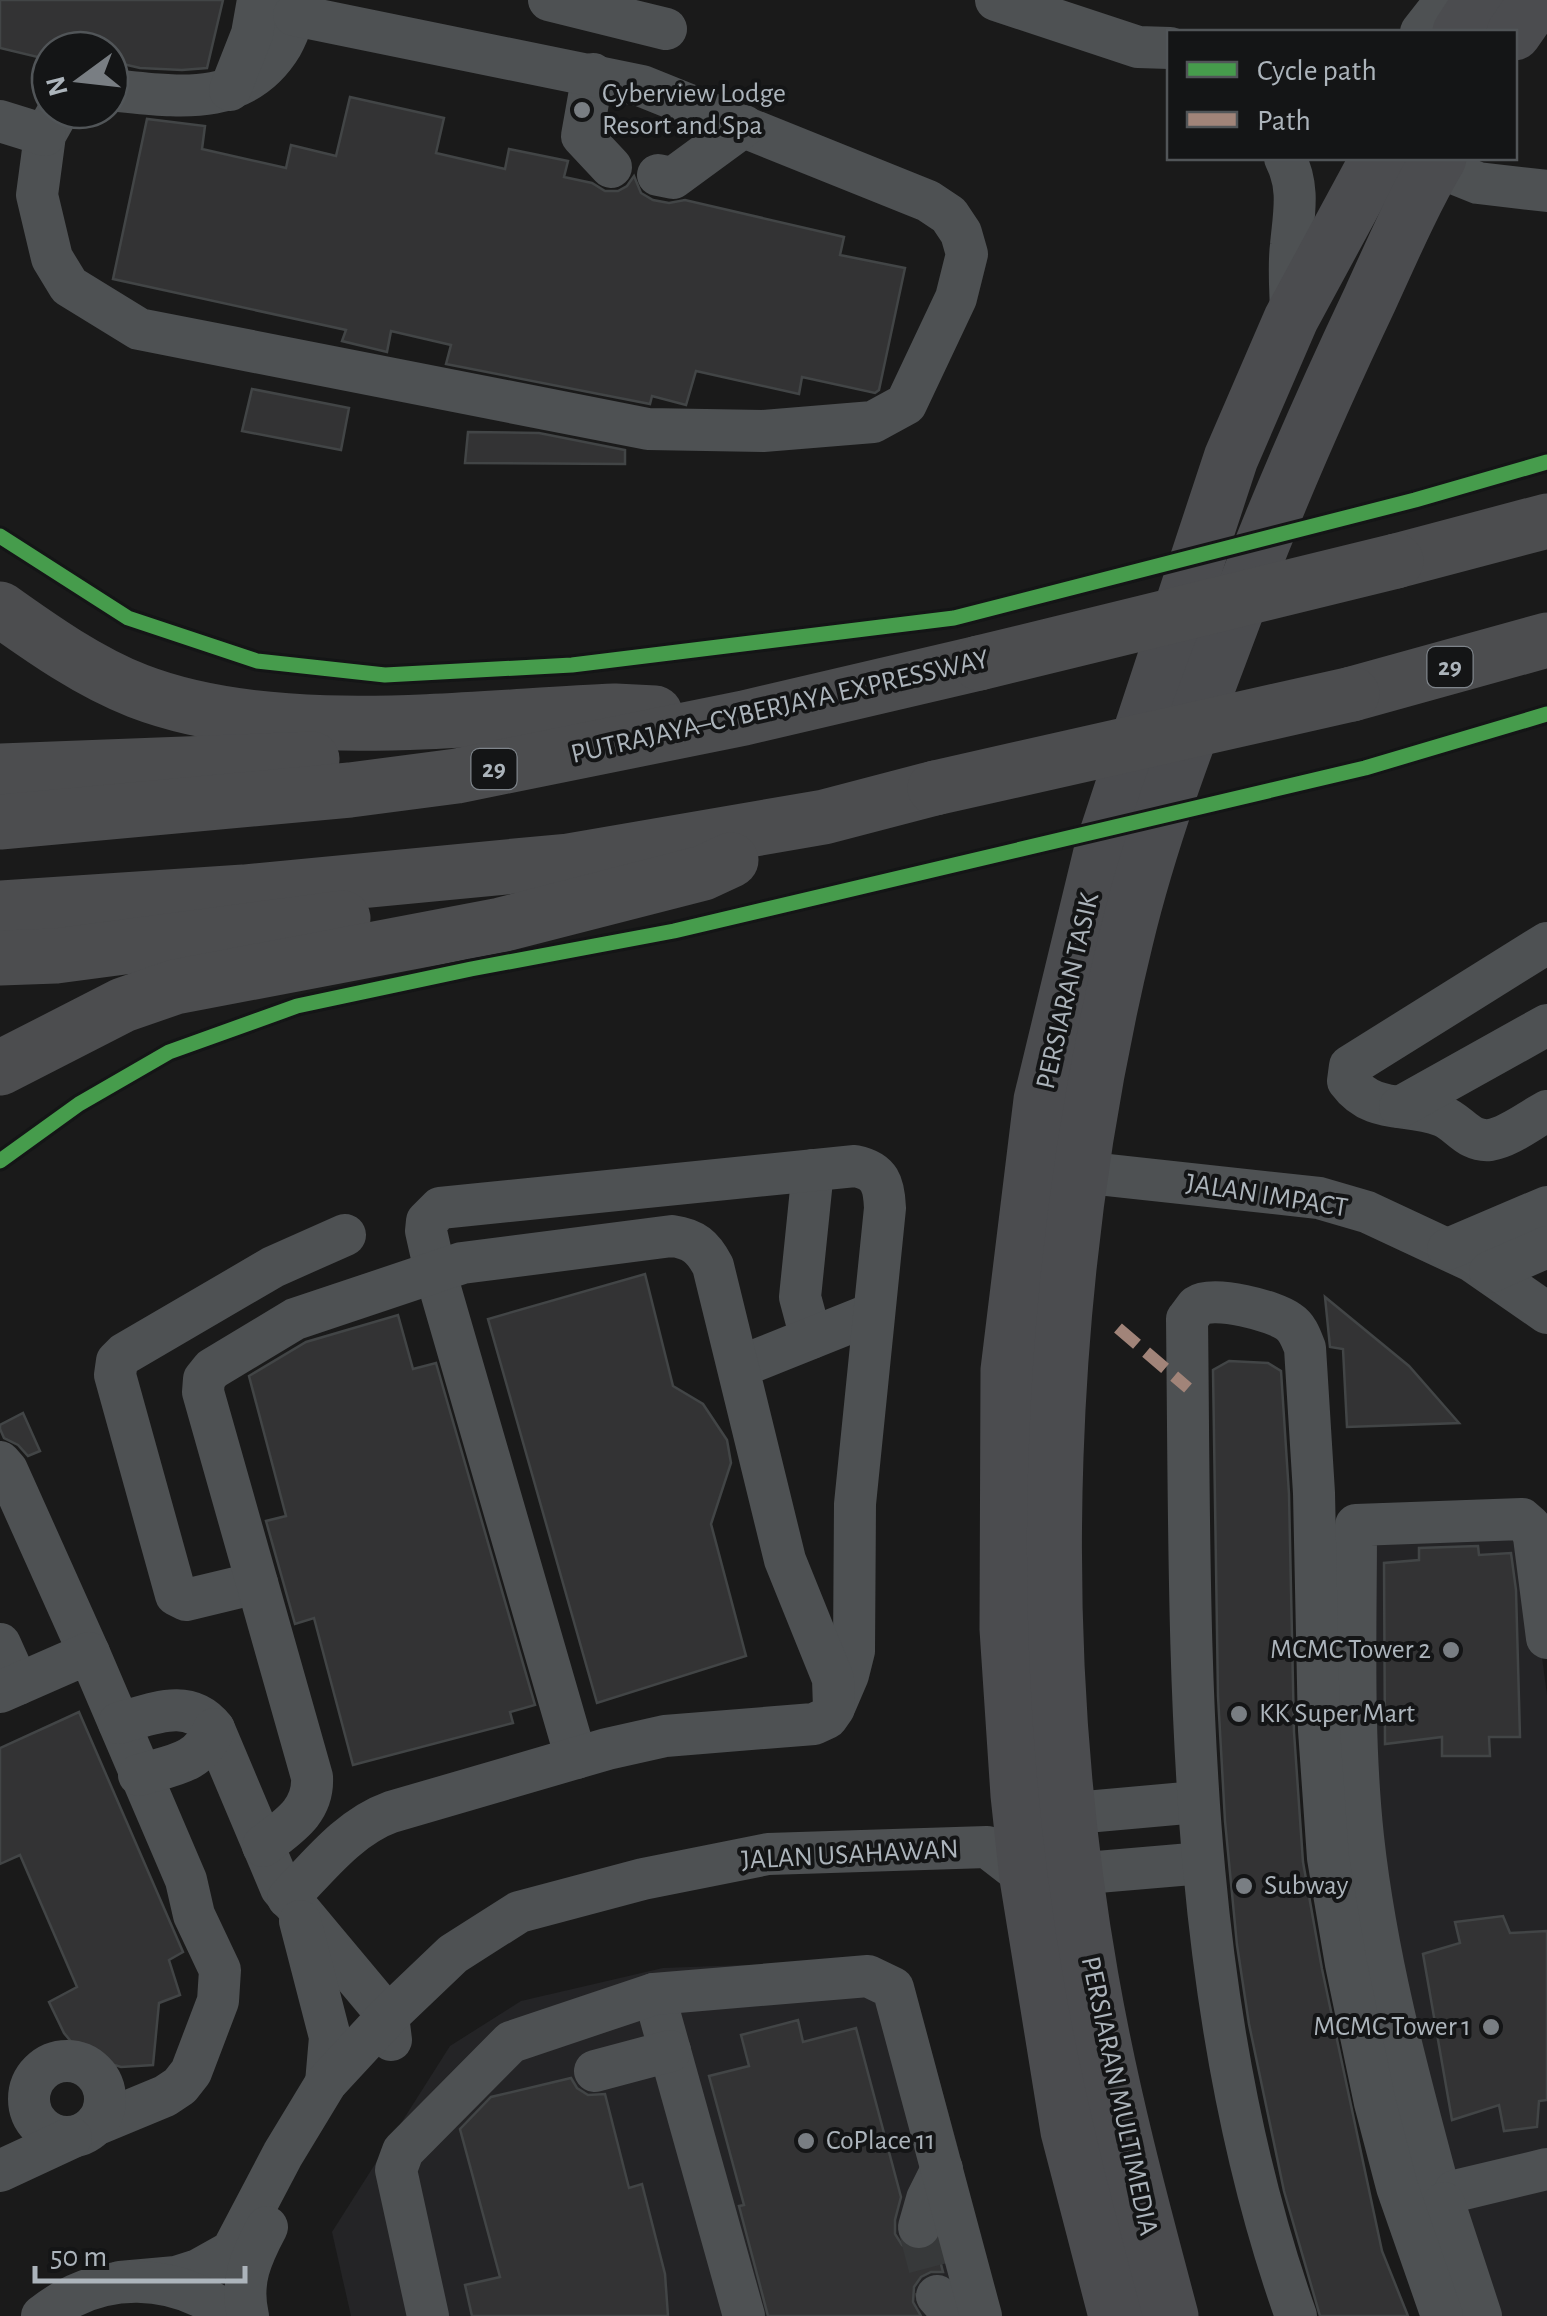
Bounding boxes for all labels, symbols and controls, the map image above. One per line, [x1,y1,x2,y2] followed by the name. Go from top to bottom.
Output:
[30,30,130,130] north arrow
[1167,30,1517,160] legend
[1257,56,1377,86] text: Cycle path
[42,73,74,99] text: N
[602,80,786,140] place label: Cyberview Lodge Resort and Spa
[571,99,593,121] marker: Cyberview Lodge Resort and Spa
[1257,106,1311,136] text: Path
[568,645,992,769] street label: PUTRAJAYA–CYBERJAYA EXPRESSWAY
[1428,647,1472,687] road number: 29
[472,749,516,789] road number: 29
[1032,890,1104,1092] street label: PERSIARAN TASIK
[1184,1169,1350,1223] street label: JALAN IMPACT
[1270,1636,1431,1664] place label: MCMC Tower 2
[1440,1639,1462,1661] marker: MCMC Tower 2
[1259,1700,1415,1728] place label: KK Super Mart
[1228,1703,1250,1725] marker: KK Super Mart
[741,1835,959,1875] street label: JALAN USAHAWAN
[1264,1872,1348,1900] place label: Subway
[1233,1875,1255,1897] marker: Subway
[1076,1954,1162,2238] street label: PERSIARAN MULTIMEDIA
[1313,2013,1471,2041] place label: MCMC Tower 1
[1480,2016,1502,2038] marker: MCMC Tower 1
[826,2127,935,2155] place label: CoPlace 11
[795,2130,817,2152] marker: CoPlace 11
[35,2221,245,2283] scale bar
[50,2242,107,2272] text: 50 m

